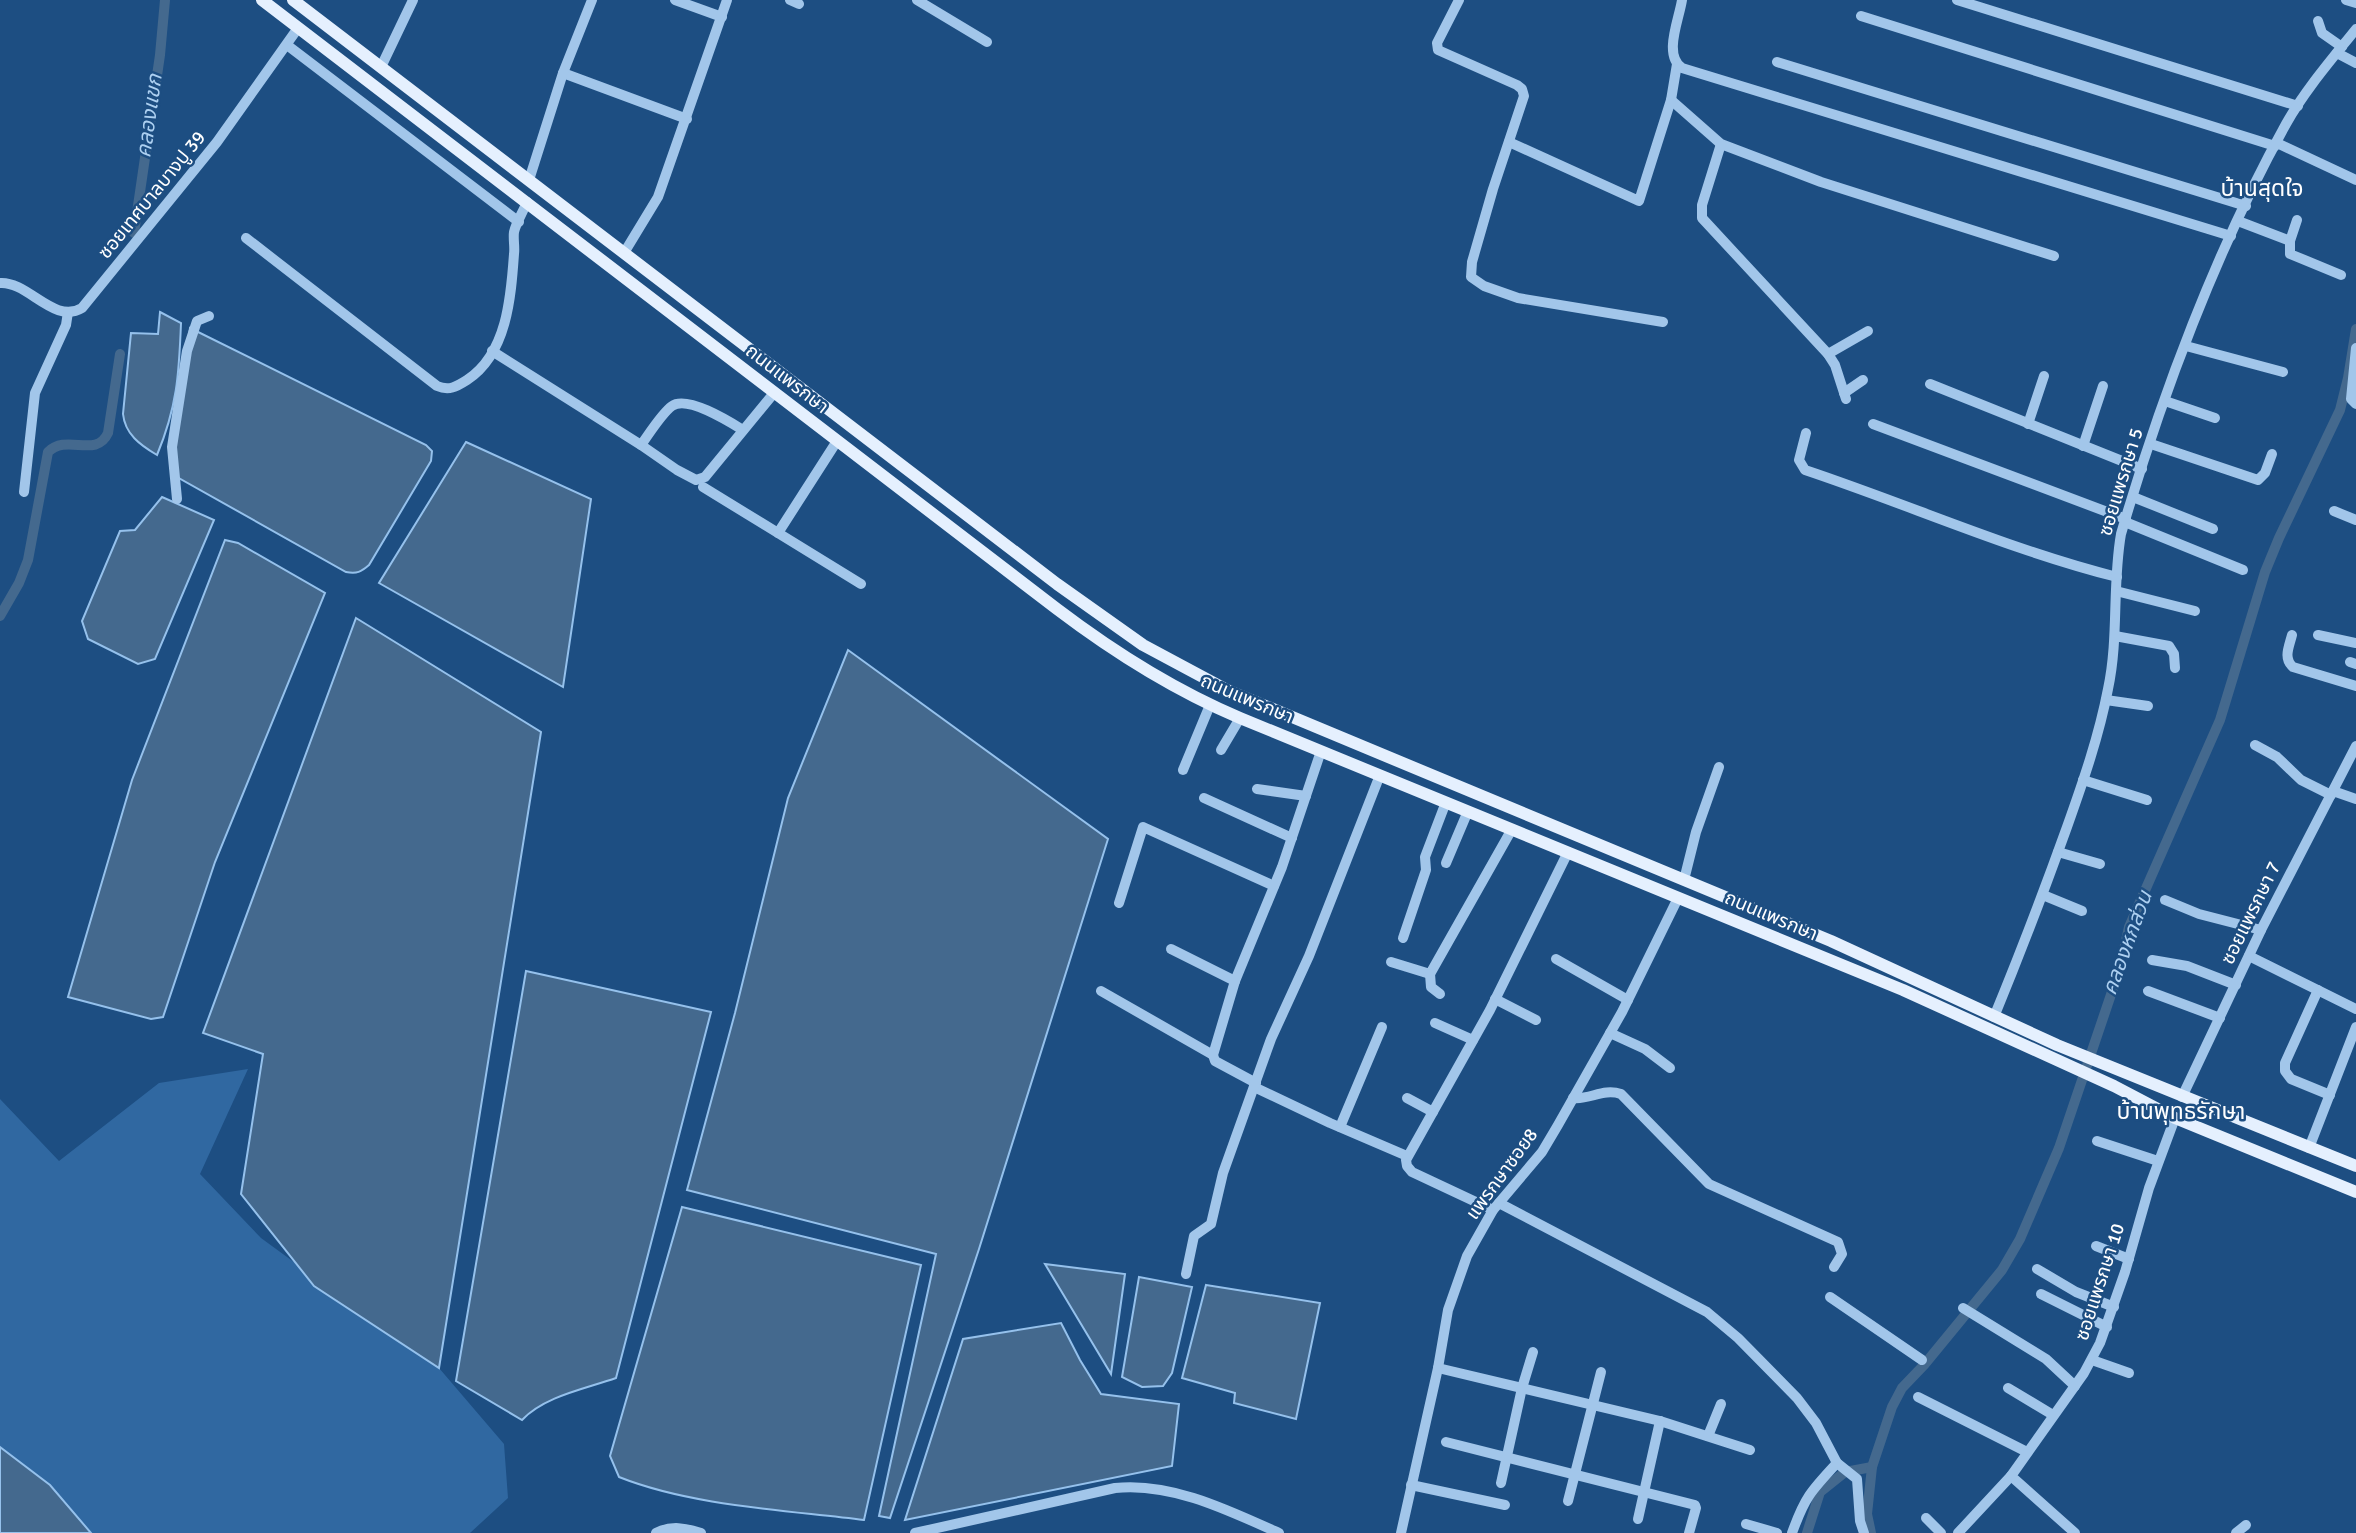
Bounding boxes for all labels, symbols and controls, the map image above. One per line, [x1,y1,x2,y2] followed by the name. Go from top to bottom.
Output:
[130,71,168,159] water label: คลองแขก
[93,126,211,264] street label: ซอยเทศบาลบางปู 39
[2221,174,2303,203] district label: บ้านสุดใจ
[741,339,833,419] street label: ถนนแพรกษา
[2093,425,2149,539] street label: ซอยแพรกษา 5
[1197,669,1297,729] street label: ถนนแพรกษา
[2216,858,2286,968] street label: ซอยแพรกษา 7
[1721,886,1821,946] street label: ถนนแพรกษา
[2096,887,2158,998] water label: คลองหกส่วน
[2117,1097,2245,1126] district label: บ้านพุทธรักษา
[1461,1124,1543,1224] street label: แพรกษาซอย8
[2070,1220,2130,1344] street label: ซอยแพรกษา 10

